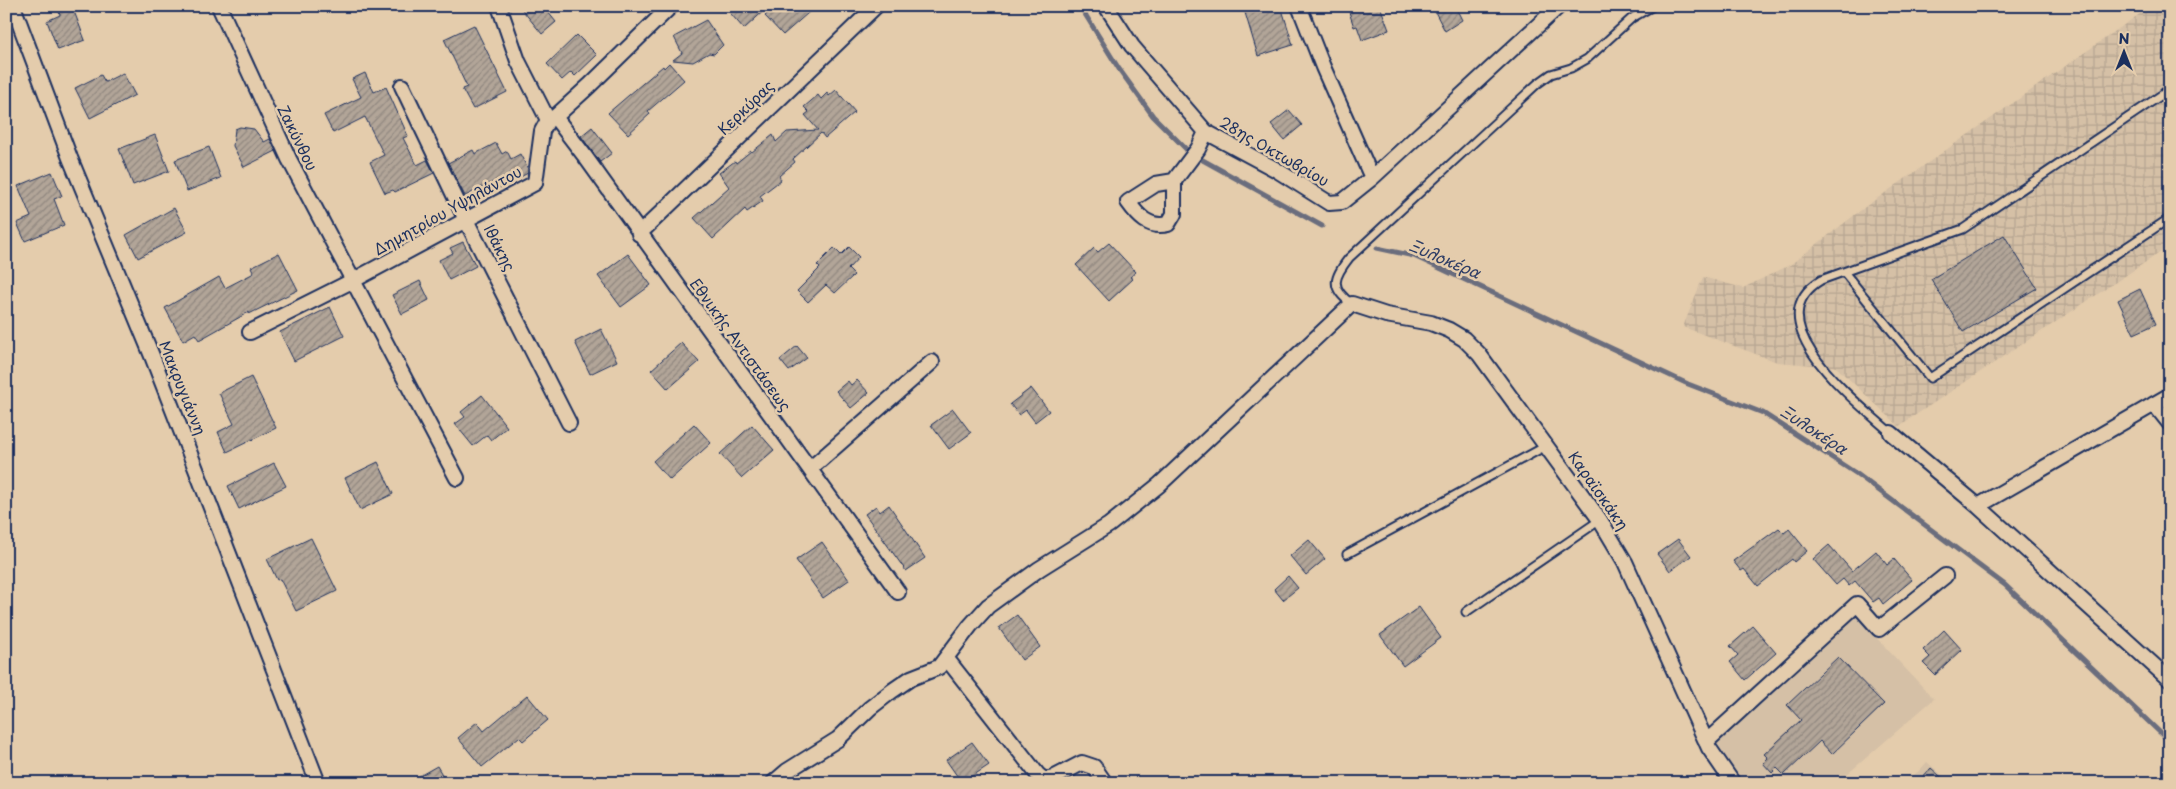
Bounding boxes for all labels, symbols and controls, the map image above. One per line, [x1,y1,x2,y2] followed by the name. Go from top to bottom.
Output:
[2098,28,2148,78] north arrow
[2118,28,2130,49] text: N
[712,74,778,140] street label: Κερκύρας
[273,101,324,174] street label: Ζακύνθου
[1216,110,1334,191] street label: 28ης Οκτωβρίου
[369,159,525,260] street label: Δημητρίου Υψηλάντου
[479,220,522,275] street label: Ιθάκης
[1406,232,1486,284] water label: Ξυλοκέρα
[685,273,798,416] street label: Εθνικής Αντιστάσεως
[154,337,213,438] street label: Μακρυγιάννη
[1776,399,1854,461] water label: Ξυλοκέρα
[1564,446,1635,534] street label: Καραϊσκάκη

